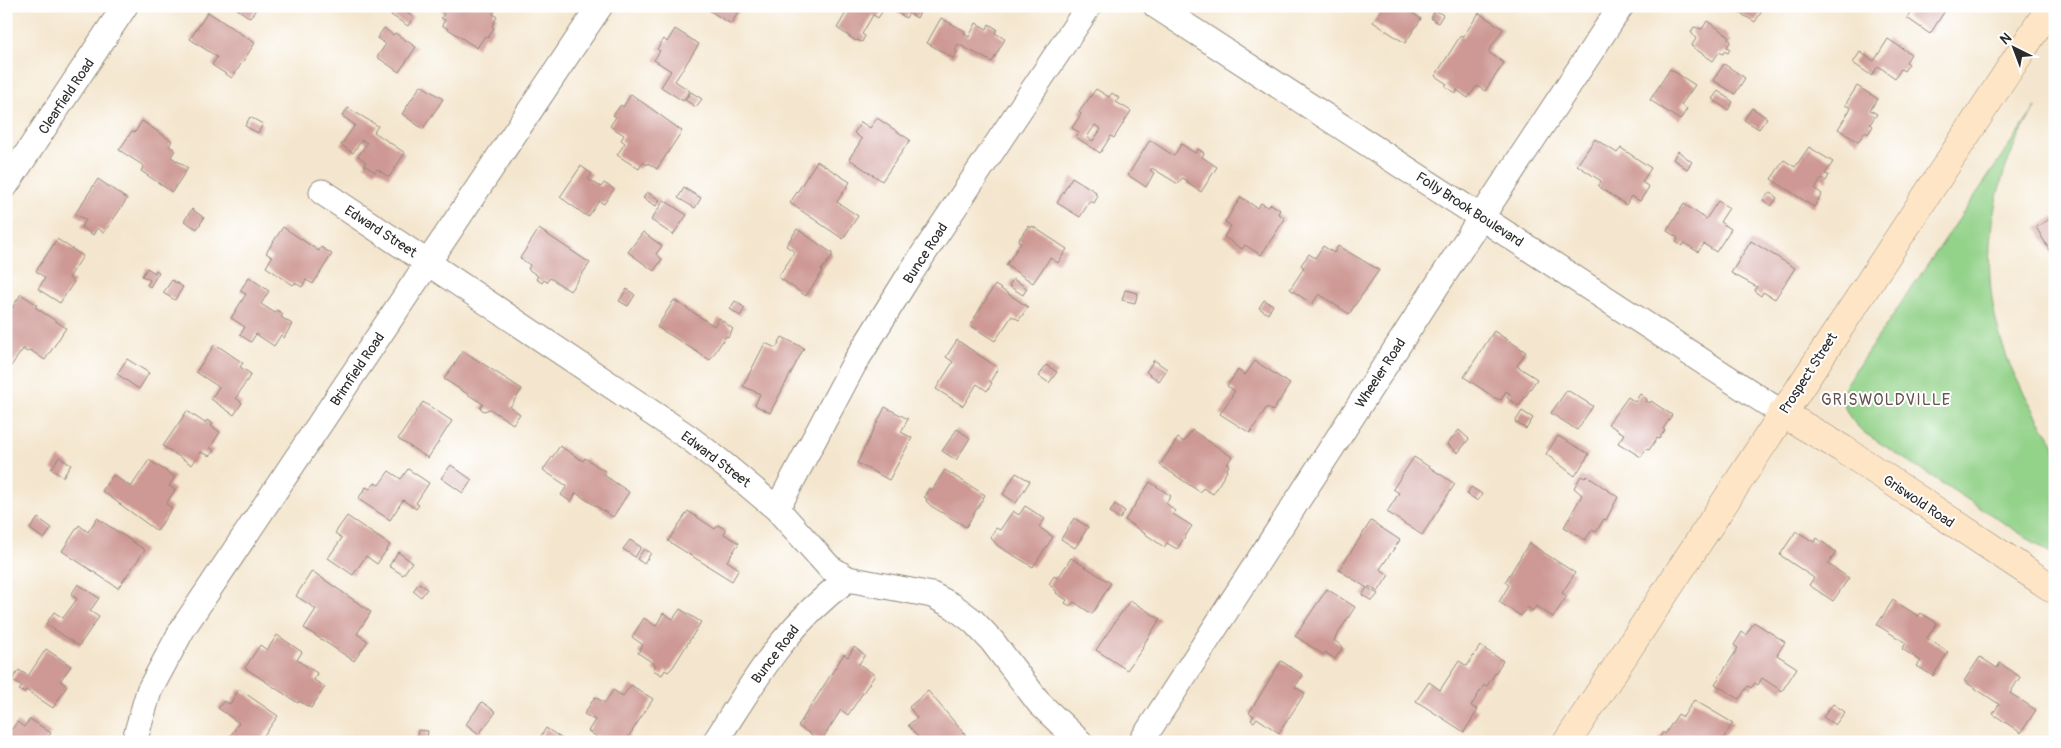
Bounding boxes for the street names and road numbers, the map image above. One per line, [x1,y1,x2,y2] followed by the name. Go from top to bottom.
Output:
[35,55,98,137] street label: Clearfield Road
[1413,168,1527,251] street label: Folly Brook Boulevard
[341,202,420,261] street label: Edward Street
[900,220,951,287] street label: Bunce Road
[327,329,388,409] street label: Brimfield Road
[1776,329,1841,417] street label: Prospect Street
[1352,335,1409,411] street label: Wheeler Road
[678,428,754,491] street label: Edward Street
[1880,471,1958,532] street label: Griswold Road
[748,622,803,687] street label: Bunce Road

